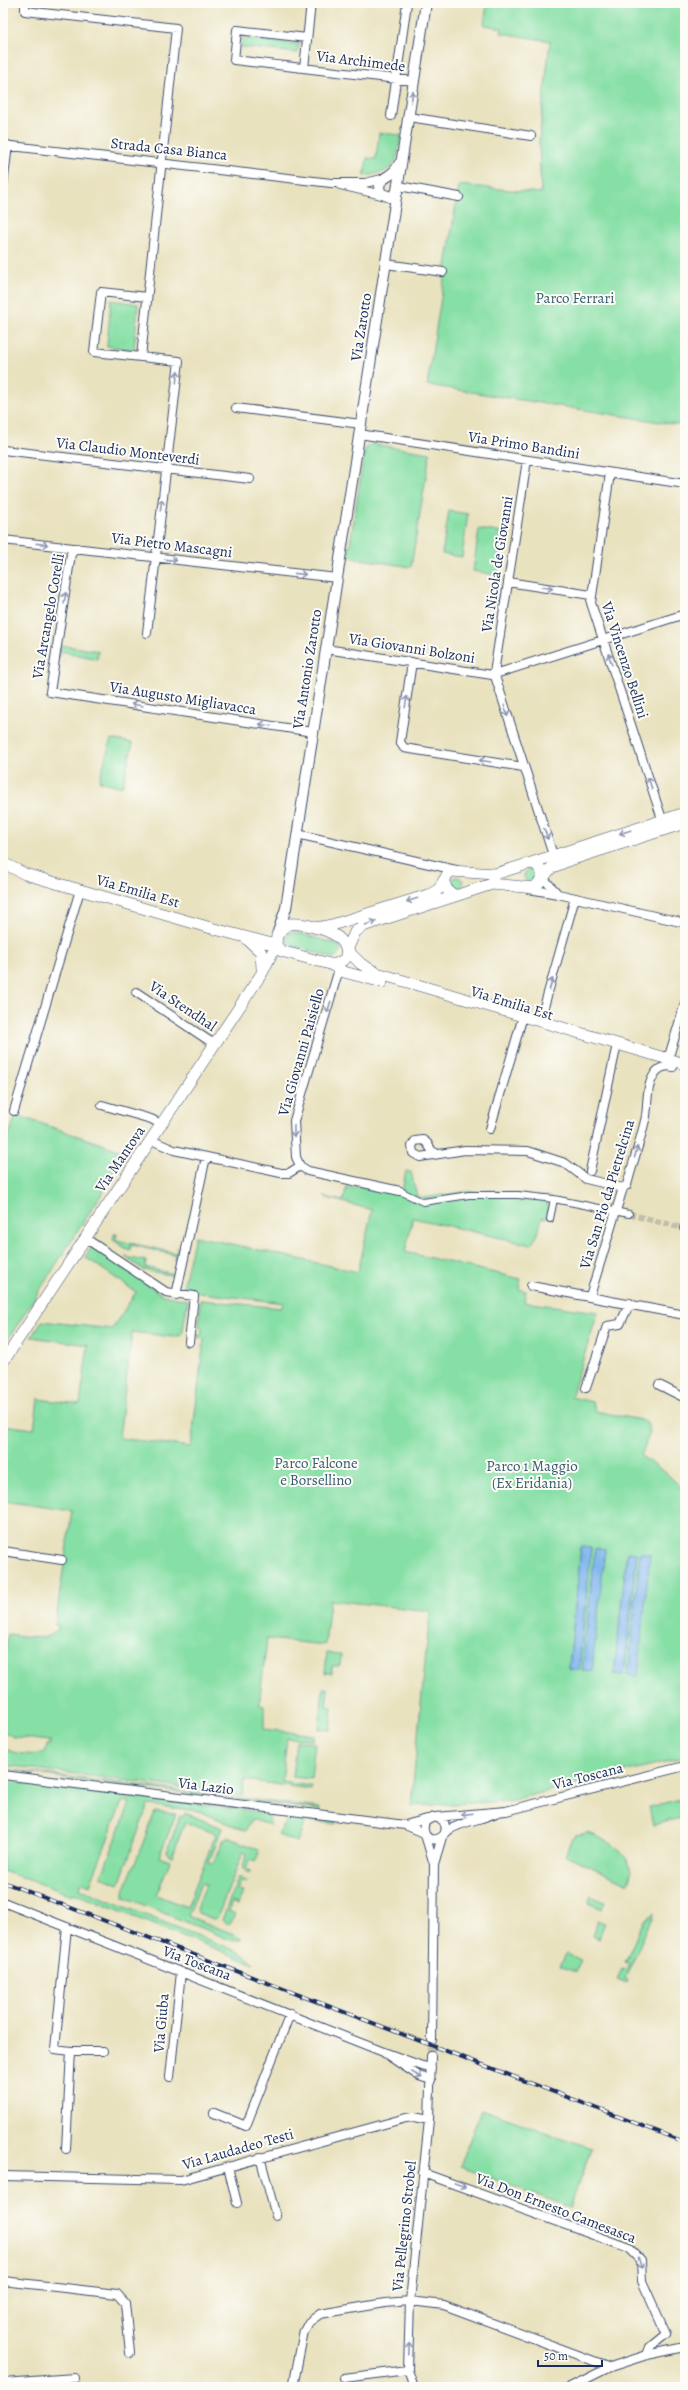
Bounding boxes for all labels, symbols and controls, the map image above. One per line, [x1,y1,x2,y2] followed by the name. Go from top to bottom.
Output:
[314,46,407,76] street label: Via Archimede
[408,91,416,104] one-way arrow
[110,133,228,165] street label: Strada Casa Bianca
[535,288,615,308] park label: Parco Ferrari
[346,292,376,363] street label: Via Zarotto
[174,370,181,383] one-way arrow
[466,426,581,464] street label: Via Primo Bandini
[54,432,201,470] street label: Via Claudio Monteverdi
[476,494,518,635] street label: Via Nicola de Giovanni
[157,499,165,512] one-way arrow
[109,528,234,562] street label: Via Pietro Mascagni
[35,540,48,548] one-way arrow
[27,552,69,681] street label: Via Arcangelo Corelli
[164,556,177,563] one-way arrow
[293,570,306,578] one-way arrow
[540,584,553,592] one-way arrow
[61,592,69,605] one-way arrow
[596,598,653,721] street label: Via Vincenzo Bellini
[288,608,326,731] street label: Via Antonio Zarotto
[346,628,477,668] street label: Via Giovanni Bolzoni
[606,654,614,666] one-way arrow
[107,676,258,719] street label: Via Augusto Migliavacca
[402,696,410,709] one-way arrow
[131,701,144,709] one-way arrow
[503,704,510,717] one-way arrow
[259,720,272,728] one-way arrow
[479,757,492,765] one-way arrow
[646,777,654,789] one-way arrow
[543,828,550,841] one-way arrow
[619,829,632,836] one-way arrow
[93,869,182,912] street label: Via Emilia Est
[407,896,419,904] one-way arrow
[365,919,378,926] one-way arrow
[145,976,221,1036] street label: Via Stendhal
[547,977,555,990] one-way arrow
[467,981,556,1025] street label: Via Emilia Est
[273,986,329,1119] street label: Via Giovanni Paisiello
[325,1000,332,1013] one-way arrow
[574,1117,639,1272] street label: Via San Pio da Pietrelcina
[90,1122,150,1197] street label: Via Mantova
[290,1124,298,1137] one-way arrow
[633,1146,640,1159] one-way arrow
[274,1453,358,1490] park label: Parco Falcone e Borsellino
[486,1456,578,1493] park label: Parco 1 Maggio (Ex Eridania)
[550,1758,625,1795] street label: Via Toscana
[176,1773,235,1799] street label: Via Lazio
[461,1810,474,1818] one-way arrow
[159,1940,234,1985] street label: Via Toscana
[148,1993,174,2054] street label: Via Giuba
[411,2071,423,2079] one-way arrow
[179,2124,296,2175] street label: Via Laudadeo Testi
[387,2159,421,2293] street label: Via Pellegrino Strobel
[472,2168,639,2248] street label: Via Don Ernesto Camesasca
[454,2182,466,2190] one-way arrow
[637,2256,644,2269] one-way arrow
[538,2342,602,2368] scale bar
[405,2343,412,2356] one-way arrow
[544,2348,568,2364] text: 50 m

